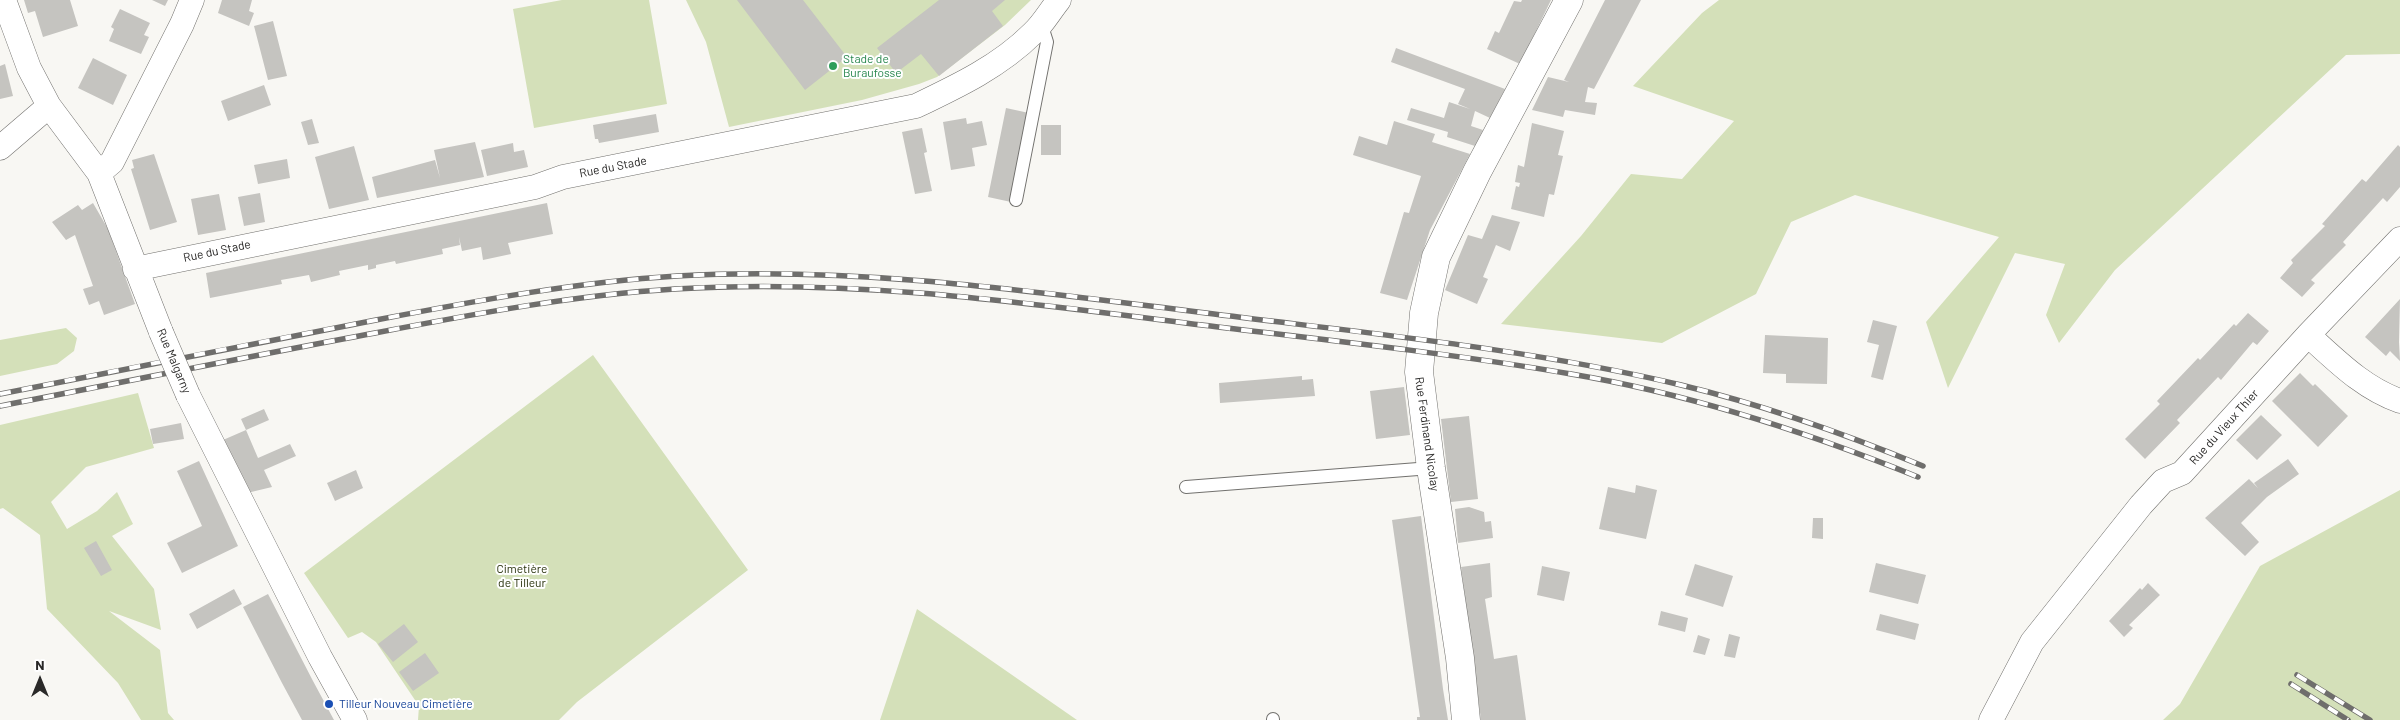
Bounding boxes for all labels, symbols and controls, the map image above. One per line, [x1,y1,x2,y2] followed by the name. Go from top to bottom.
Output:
[843,52,902,80] place label: Stade de Buraufosse
[827,60,839,72] marker: Stade de Buraufosse
[578,153,648,181] street label: Rue du Stade
[182,237,252,265] street label: Rue du Stade
[154,326,194,396] street label: Rue Malgarny
[1412,376,1442,492] street label: Rue Ferdinand Nicolay
[2186,386,2262,468] street label: Rue du Vieux Thier
[496,562,548,590] park label: Cimetière de Tilleur
[15,655,65,705] north arrow
[35,656,45,673] text: N
[339,697,473,711] place label: Tilleur Nouveau Cimetière
[323,698,335,710] marker: Tilleur Nouveau Cimetière

